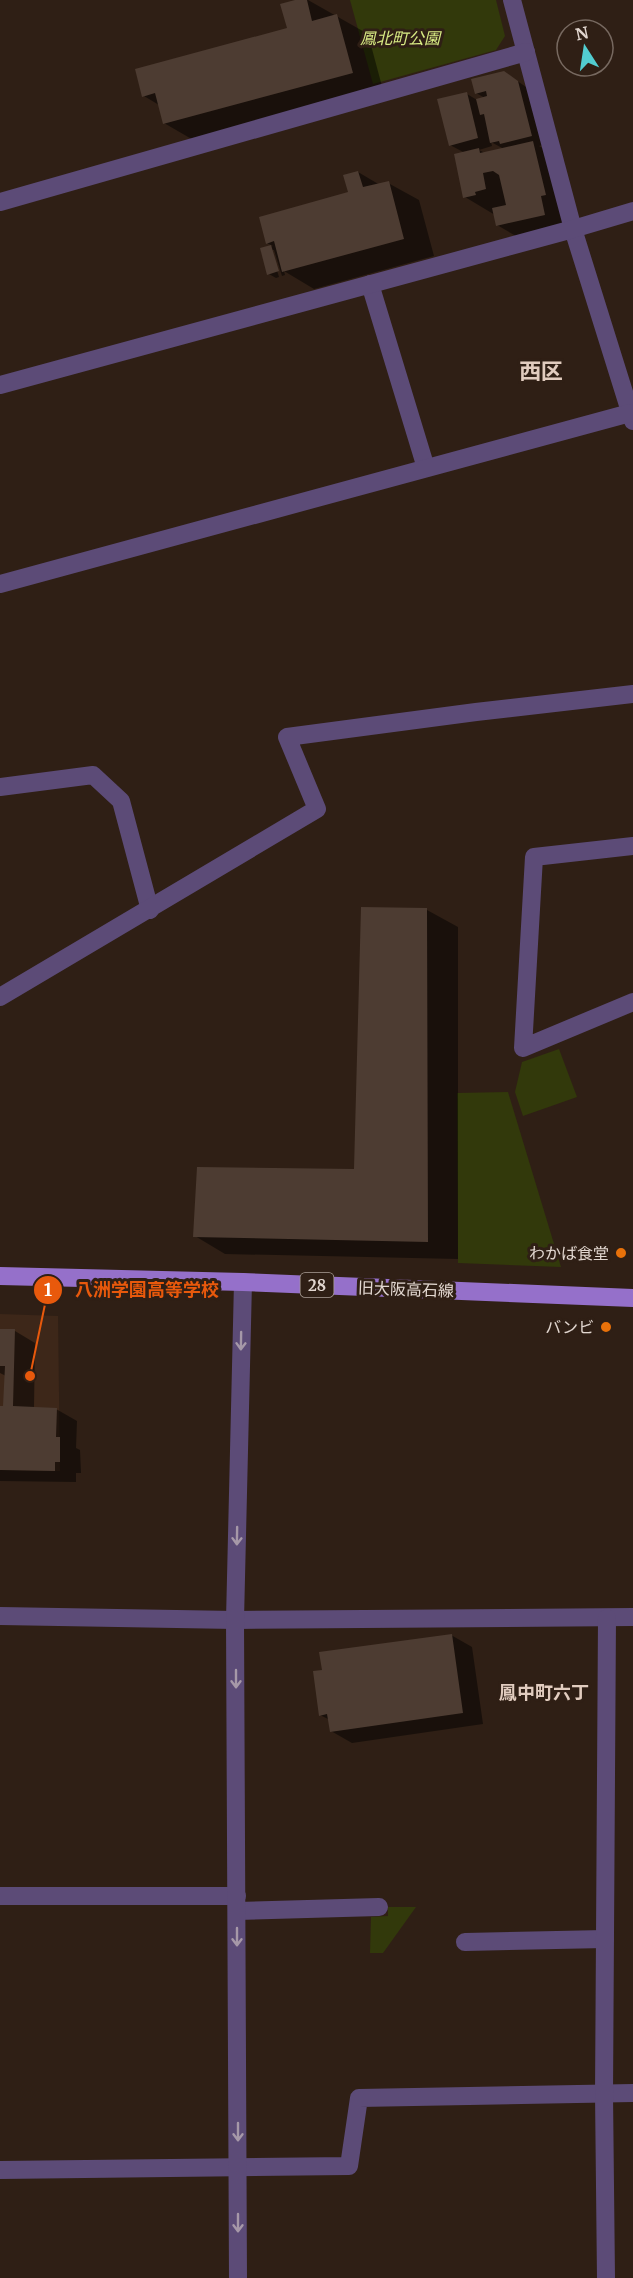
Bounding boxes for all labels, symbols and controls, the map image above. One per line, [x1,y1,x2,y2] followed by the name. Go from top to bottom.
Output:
[555,18,615,78] north arrow
[574,22,590,44] text: N
[360,28,442,48] park label: 鳳北町公園
[519,357,563,385] district label: 西区
[529,1243,609,1263] place label: わかば食堂
[614,1246,628,1260] marker: わかば食堂
[33,1272,231,1308] callout: 八洲学園高等学校
[300,1273,334,1297] road number: 28
[358,1277,454,1301] street label: 旧大阪高石線
[44,1278,52,1301] text: 1
[75,1278,219,1301] text: 八洲学園高等学校
[545,1317,594,1337] place label: バンビ
[599,1320,613,1334] marker: バンビ
[236,1330,247,1350] one-way arrow
[231,1525,243,1545] one-way arrow
[230,1668,241,1688] one-way arrow
[499,1681,589,1704] district label: 鳳中町六丁
[231,1926,243,1946] one-way arrow
[232,2121,244,2141] one-way arrow
[232,2212,244,2232] one-way arrow

